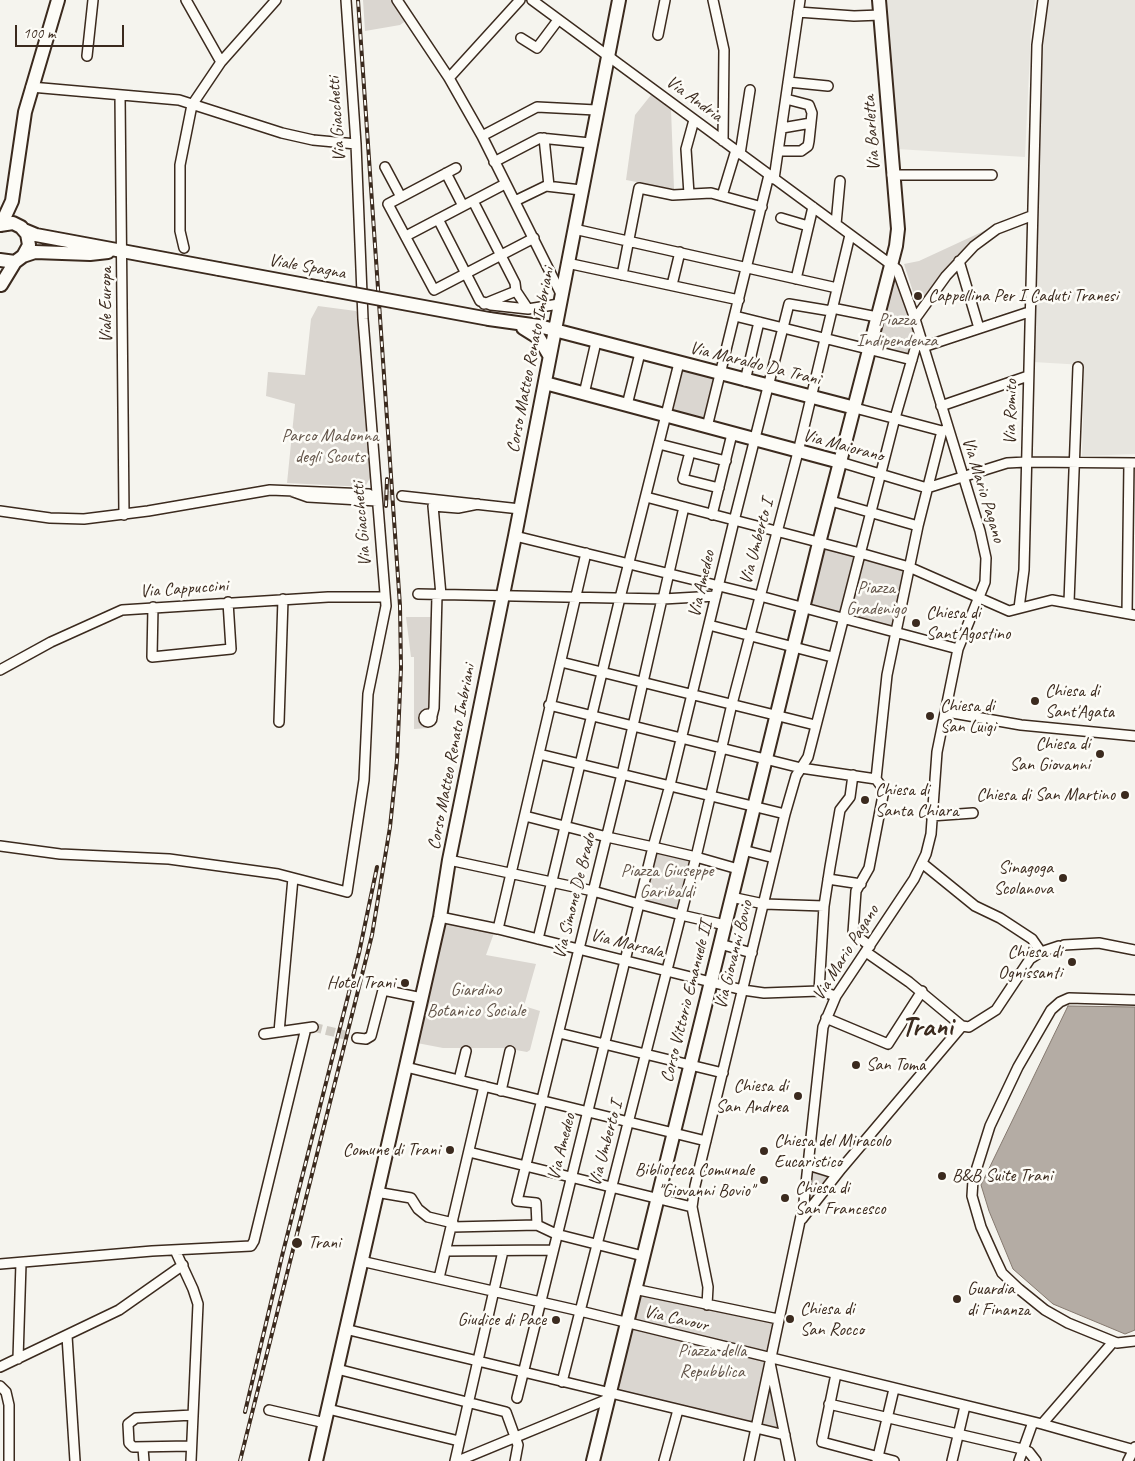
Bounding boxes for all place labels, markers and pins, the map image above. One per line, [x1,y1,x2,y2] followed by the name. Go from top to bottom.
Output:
[928,285,1118,307] place label: Cappellina Per I Caduti Tranesi
[912,290,924,302] marker: Cappellina Per I Caduti Tranesi
[926,602,1010,644] place label: Chiesa di Sant'Agostino
[910,617,922,629] marker: Chiesa di Sant'Agostino
[1045,680,1114,722] place label: Chiesa di Sant'Agata
[940,695,996,738] place label: Chiesa di San Luigi
[1029,695,1041,707] marker: Chiesa di Sant'Agata
[924,710,936,722] marker: Chiesa di San Luigi
[1010,733,1090,776] place label: Chiesa di San Giovanni
[1094,748,1106,760] marker: Chiesa di San Giovanni
[875,779,958,822] place label: Chiesa di Santa Chiara
[976,784,1115,806] place label: Chiesa di San Martino
[1119,789,1131,801] marker: Chiesa di San Martino
[859,794,871,806] marker: Chiesa di Santa Chiara
[994,857,1053,900] place label: Sinagoga Scolanova
[1057,872,1069,884] marker: Sinagoga Scolanova
[998,941,1062,984] place label: Chiesa di Ognissanti
[1066,956,1078,968] marker: Chiesa di Ognissanti
[327,972,395,994] place label: Hotel Trani
[399,977,411,989] marker: Hotel Trani
[866,1054,925,1076] place label: San Toma
[850,1059,862,1071] marker: San Toma
[716,1075,788,1118] place label: Chiesa di San Andrea
[792,1090,804,1102] marker: Chiesa di San Andrea
[774,1130,891,1172] place label: Chiesa del Miracolo Eucaristico
[343,1139,440,1161] place label: Comune di Trani
[444,1144,456,1156] marker: Comune di Trani
[758,1145,770,1157] marker: Chiesa del Miracolo Eucaristico
[635,1159,754,1202] place label: Biblioteca Comunale "Giovanni Bovio"
[952,1165,1052,1187] place label: B&B Suite Trani
[936,1170,948,1182] marker: B&B Suite Trani
[758,1174,770,1186] marker: Biblioteca Comunale "Giovanni Bovio"
[795,1177,886,1220] place label: Chiesa di San Francesco
[779,1192,791,1204] marker: Chiesa di San Francesco
[308,1232,341,1254] place label: Trani
[290,1236,304,1250] marker: Trani
[967,1278,1030,1320] place label: Guardia di Finanza
[951,1293,963,1305] marker: Guardia di Finanza
[800,1298,864,1340] place label: Chiesa di San Rocco
[458,1309,546,1331] place label: Giudice di Pace
[784,1313,796,1325] marker: Chiesa di San Rocco
[550,1314,562,1326] marker: Giudice di Pace

